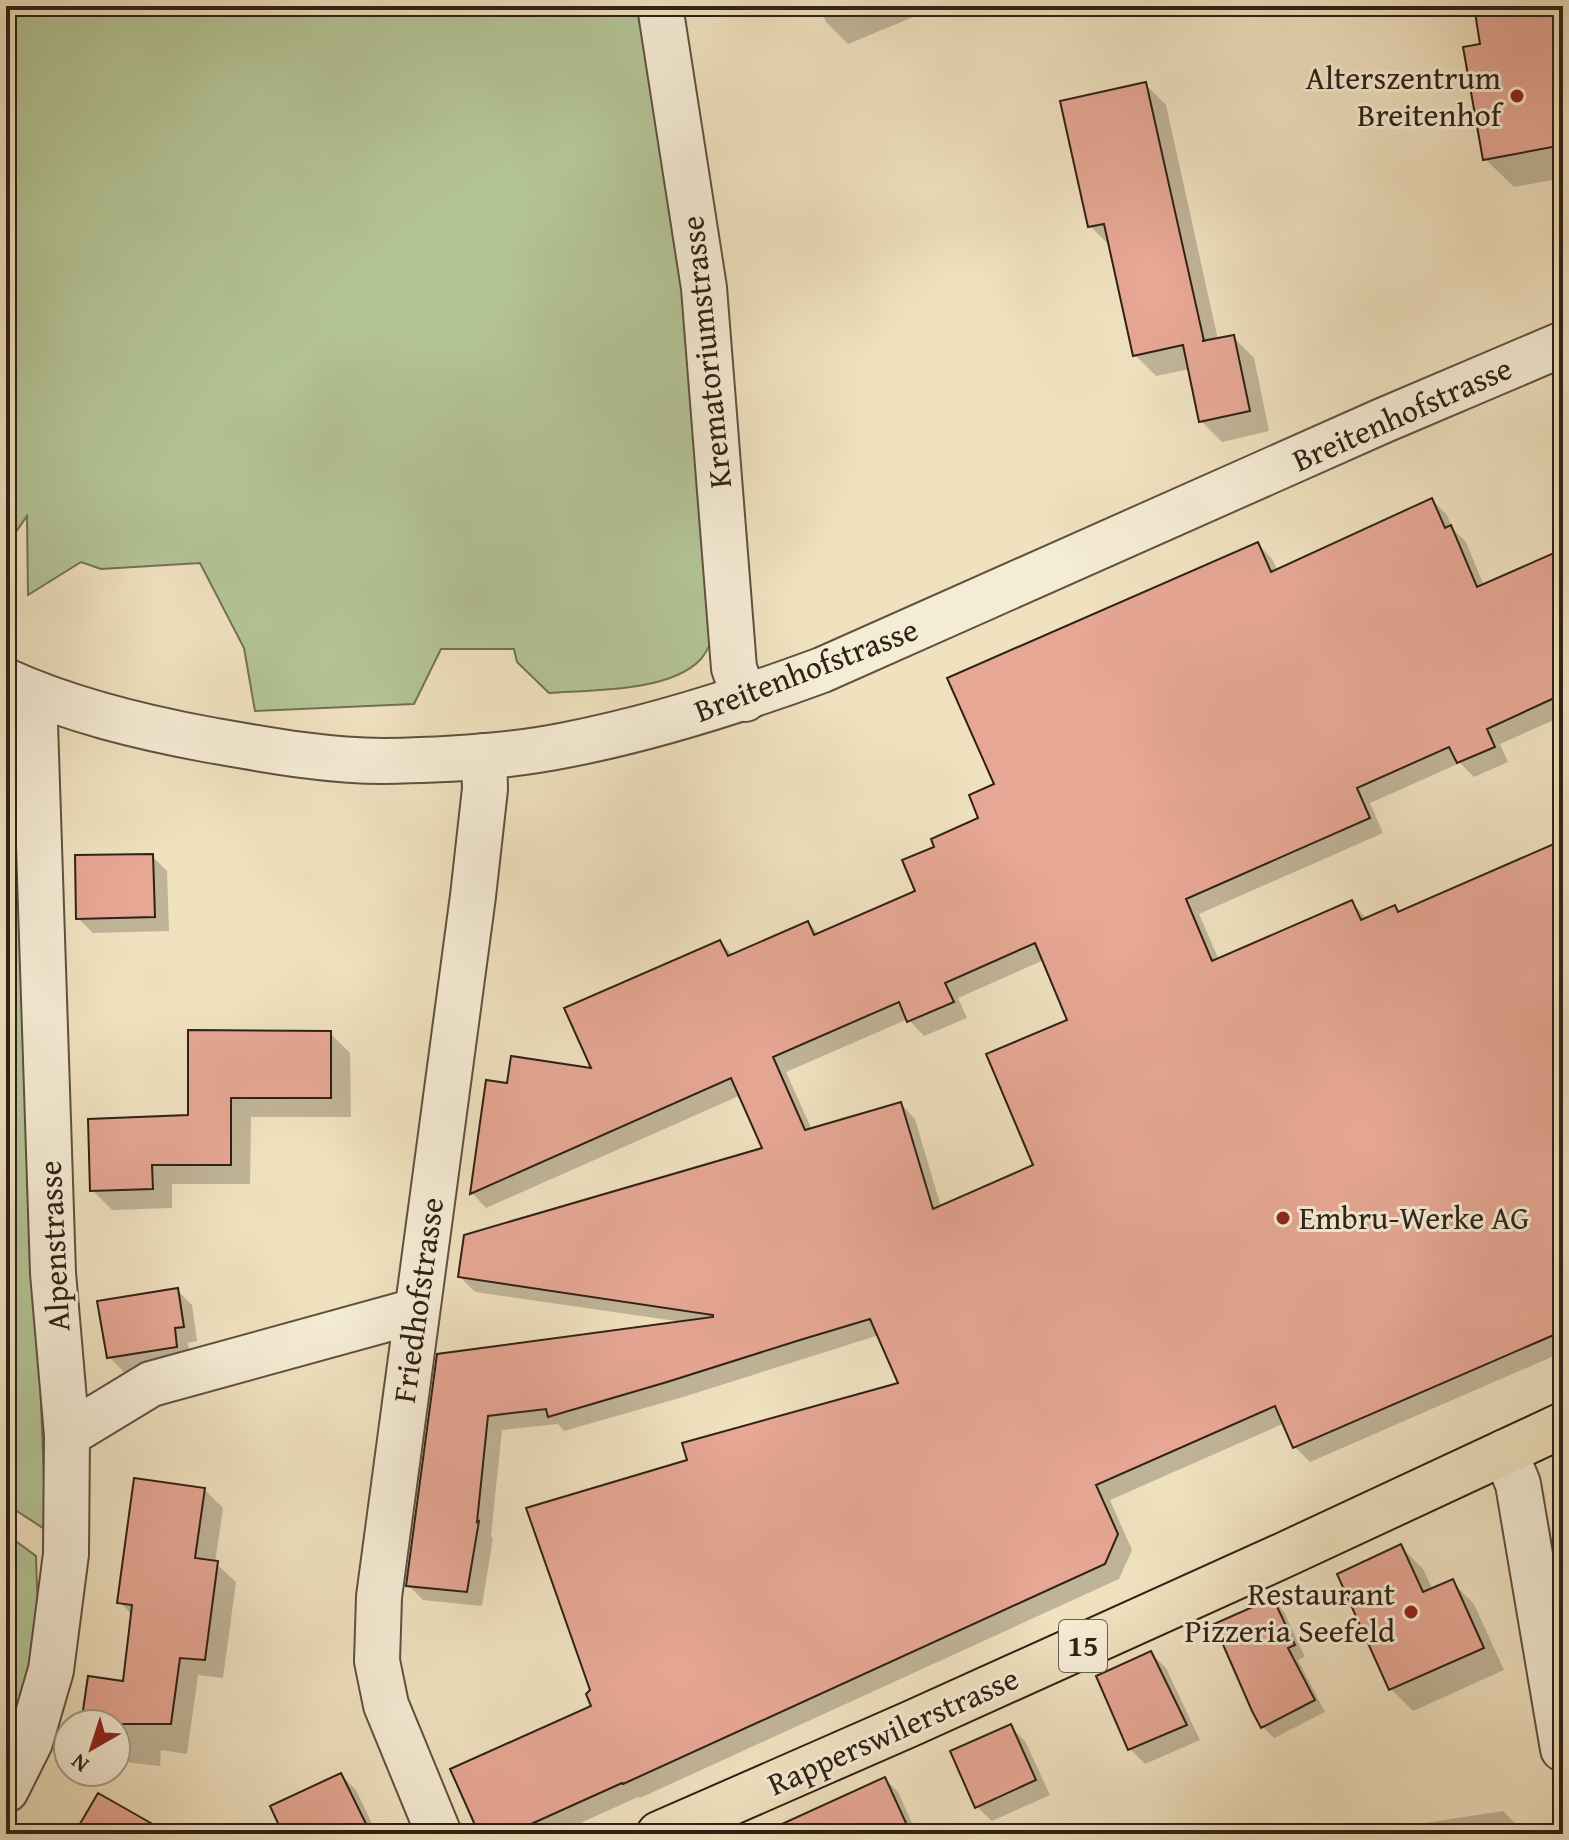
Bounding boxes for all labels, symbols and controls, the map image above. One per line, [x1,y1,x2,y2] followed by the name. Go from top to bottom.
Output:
[1305,54,1505,138] place label: Alterszentrum Breitenhof
[1508,87,1526,105] marker: Alterszentrum Breitenhof
[668,214,743,491] street label: Krematoriumstrasse
[1284,344,1519,483] street label: Breitenhofstrasse
[687,605,924,734] street label: Breitenhofstrasse
[26,1159,81,1333] street label: Alpenstrasse
[380,1194,455,1406] street label: Friedhofstrasse
[1299,1194,1529,1241] place label: Embru-Werke AG
[1274,1209,1292,1227] marker: Embru-Werke AG
[1184,1570,1395,1654] place label: Restaurant Pizzeria Seefeld
[1402,1603,1420,1621] marker: Restaurant Pizzeria Seefeld
[1059,1620,1107,1672] road number: 15
[760,1654,1026,1807] street label: Rapperswilerstrasse
[52,1708,132,1788] north arrow
[63,1746,95,1781] text: N

